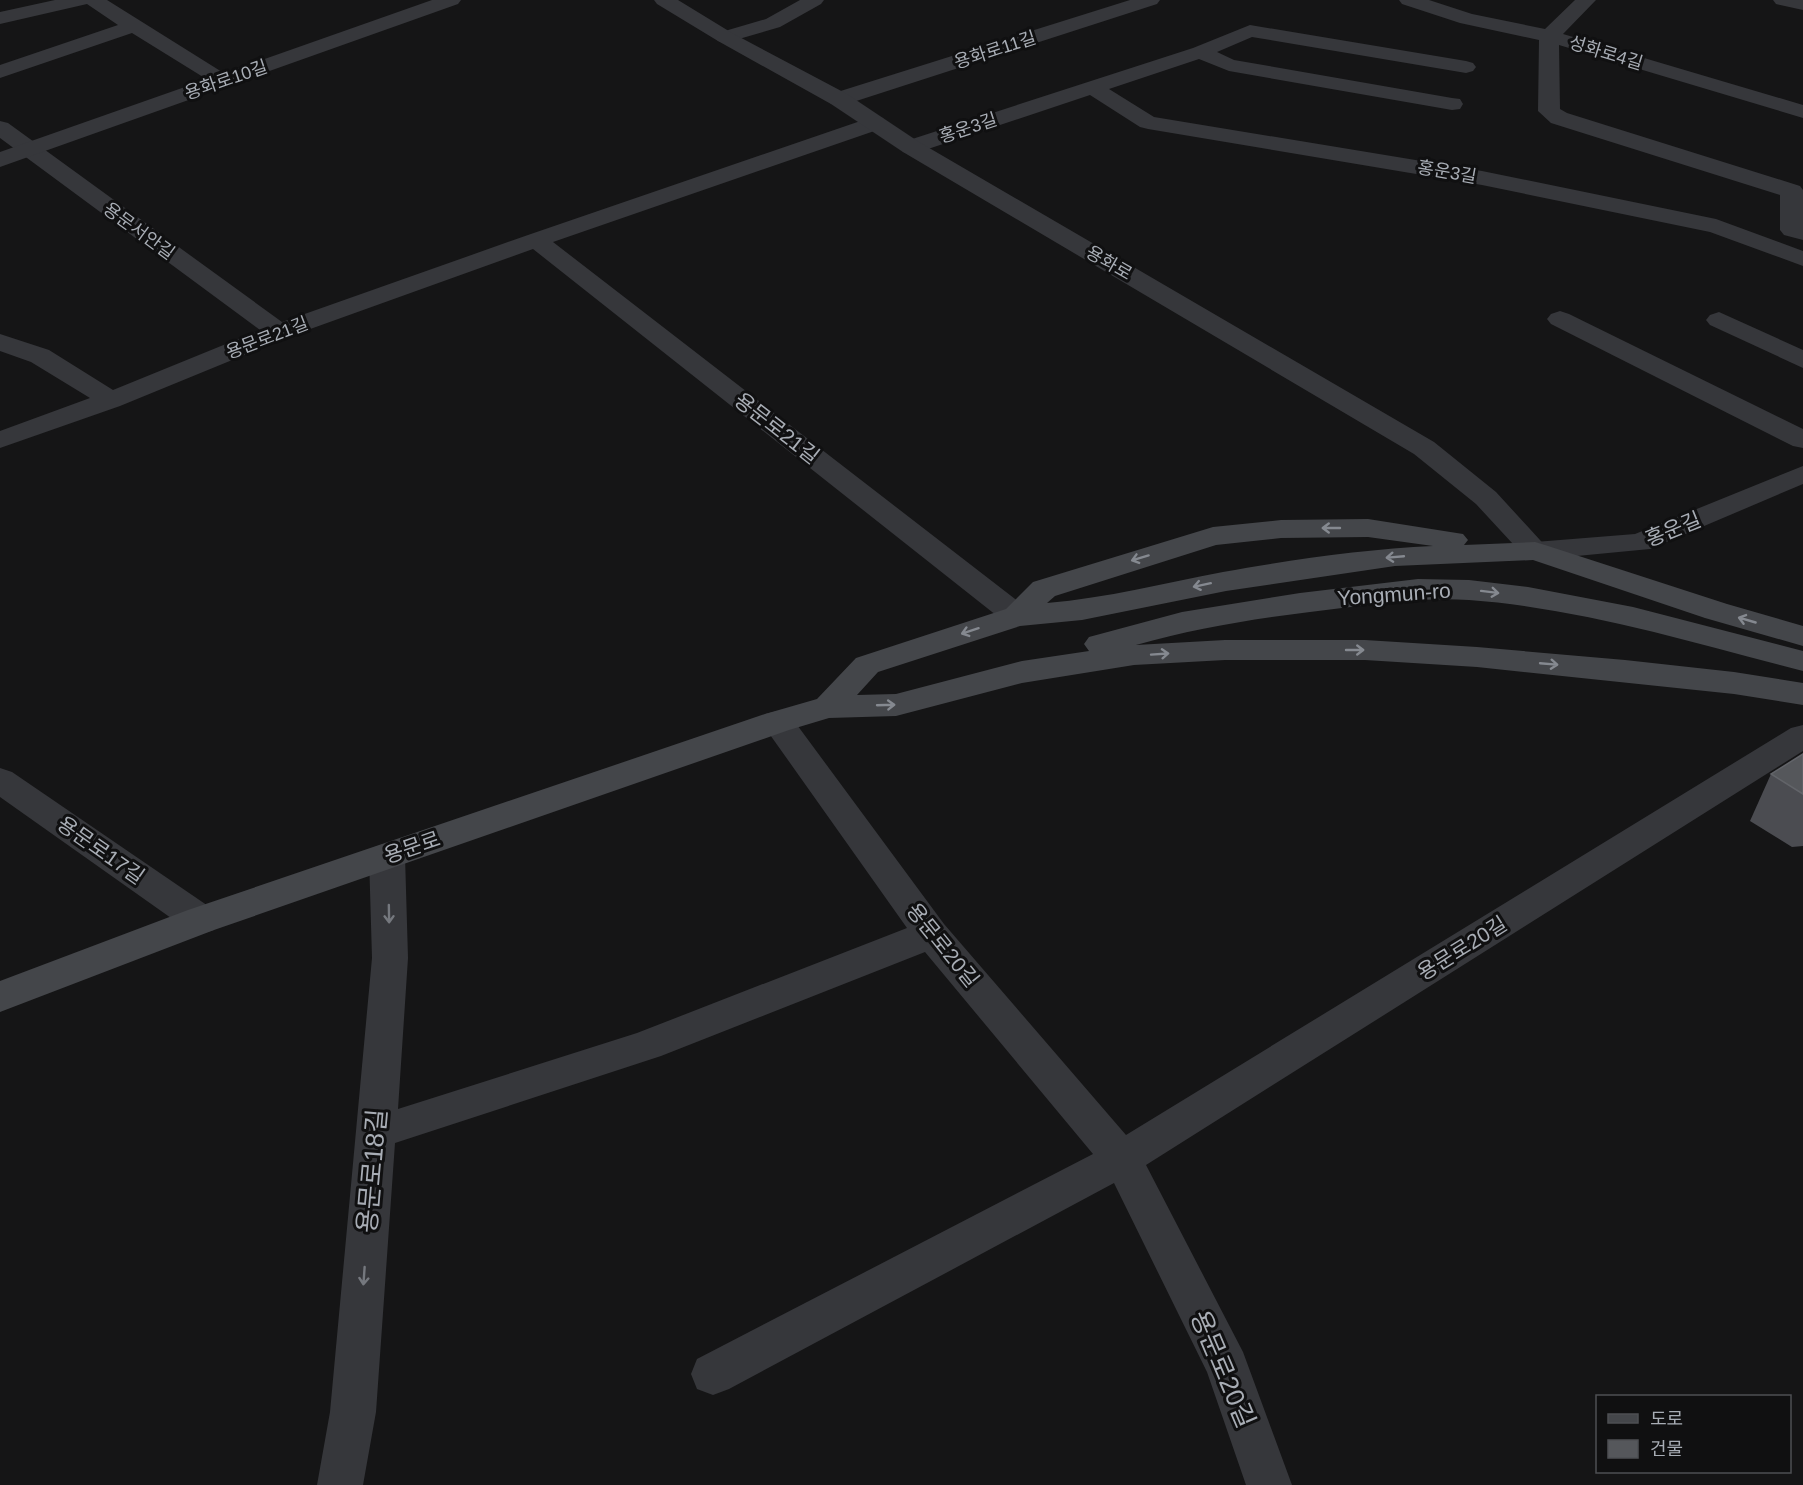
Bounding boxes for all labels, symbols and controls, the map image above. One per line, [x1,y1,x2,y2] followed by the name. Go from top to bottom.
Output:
[952,27,1038,73] street label: 용화로11길
[1567,32,1645,74] street label: 성화로4길
[182,57,270,103] street label: 용화로10길
[937,109,999,147] street label: 홍운3길
[1416,157,1478,187] street label: 홍운3길
[100,199,178,263] street label: 용문서안길
[1082,242,1136,284] street label: 용화로
[223,313,311,363] street label: 용문로21길
[730,388,824,468] street label: 용문로21길
[1642,507,1704,551] street label: 홍운길
[1321,522,1341,534] one-way arrow
[1385,552,1405,563] one-way arrow
[1130,553,1149,564] one-way arrow
[1337,579,1451,609] street label: Yongmun-ro
[1193,580,1212,592] one-way arrow
[1480,587,1500,598] one-way arrow
[1738,614,1757,625] one-way arrow
[961,627,980,638] one-way arrow
[1344,644,1364,656] one-way arrow
[1149,648,1169,659] one-way arrow
[1539,658,1559,669] one-way arrow
[876,699,896,710] one-way arrow
[53,812,149,888] street label: 용문로17길
[381,827,443,867] street label: 용문로
[902,899,984,991] street label: 용문로20길
[383,904,394,924] one-way arrow
[1413,912,1511,984] street label: 용문로20길
[352,1108,392,1234] street label: 용문로18길
[358,1266,369,1286] one-way arrow
[1185,1306,1261,1432] street label: 용문로20길
[1596,1395,1791,1473] legend
[1650,1409,1683,1429] text: 도로
[1650,1439,1683,1459] text: 건물

